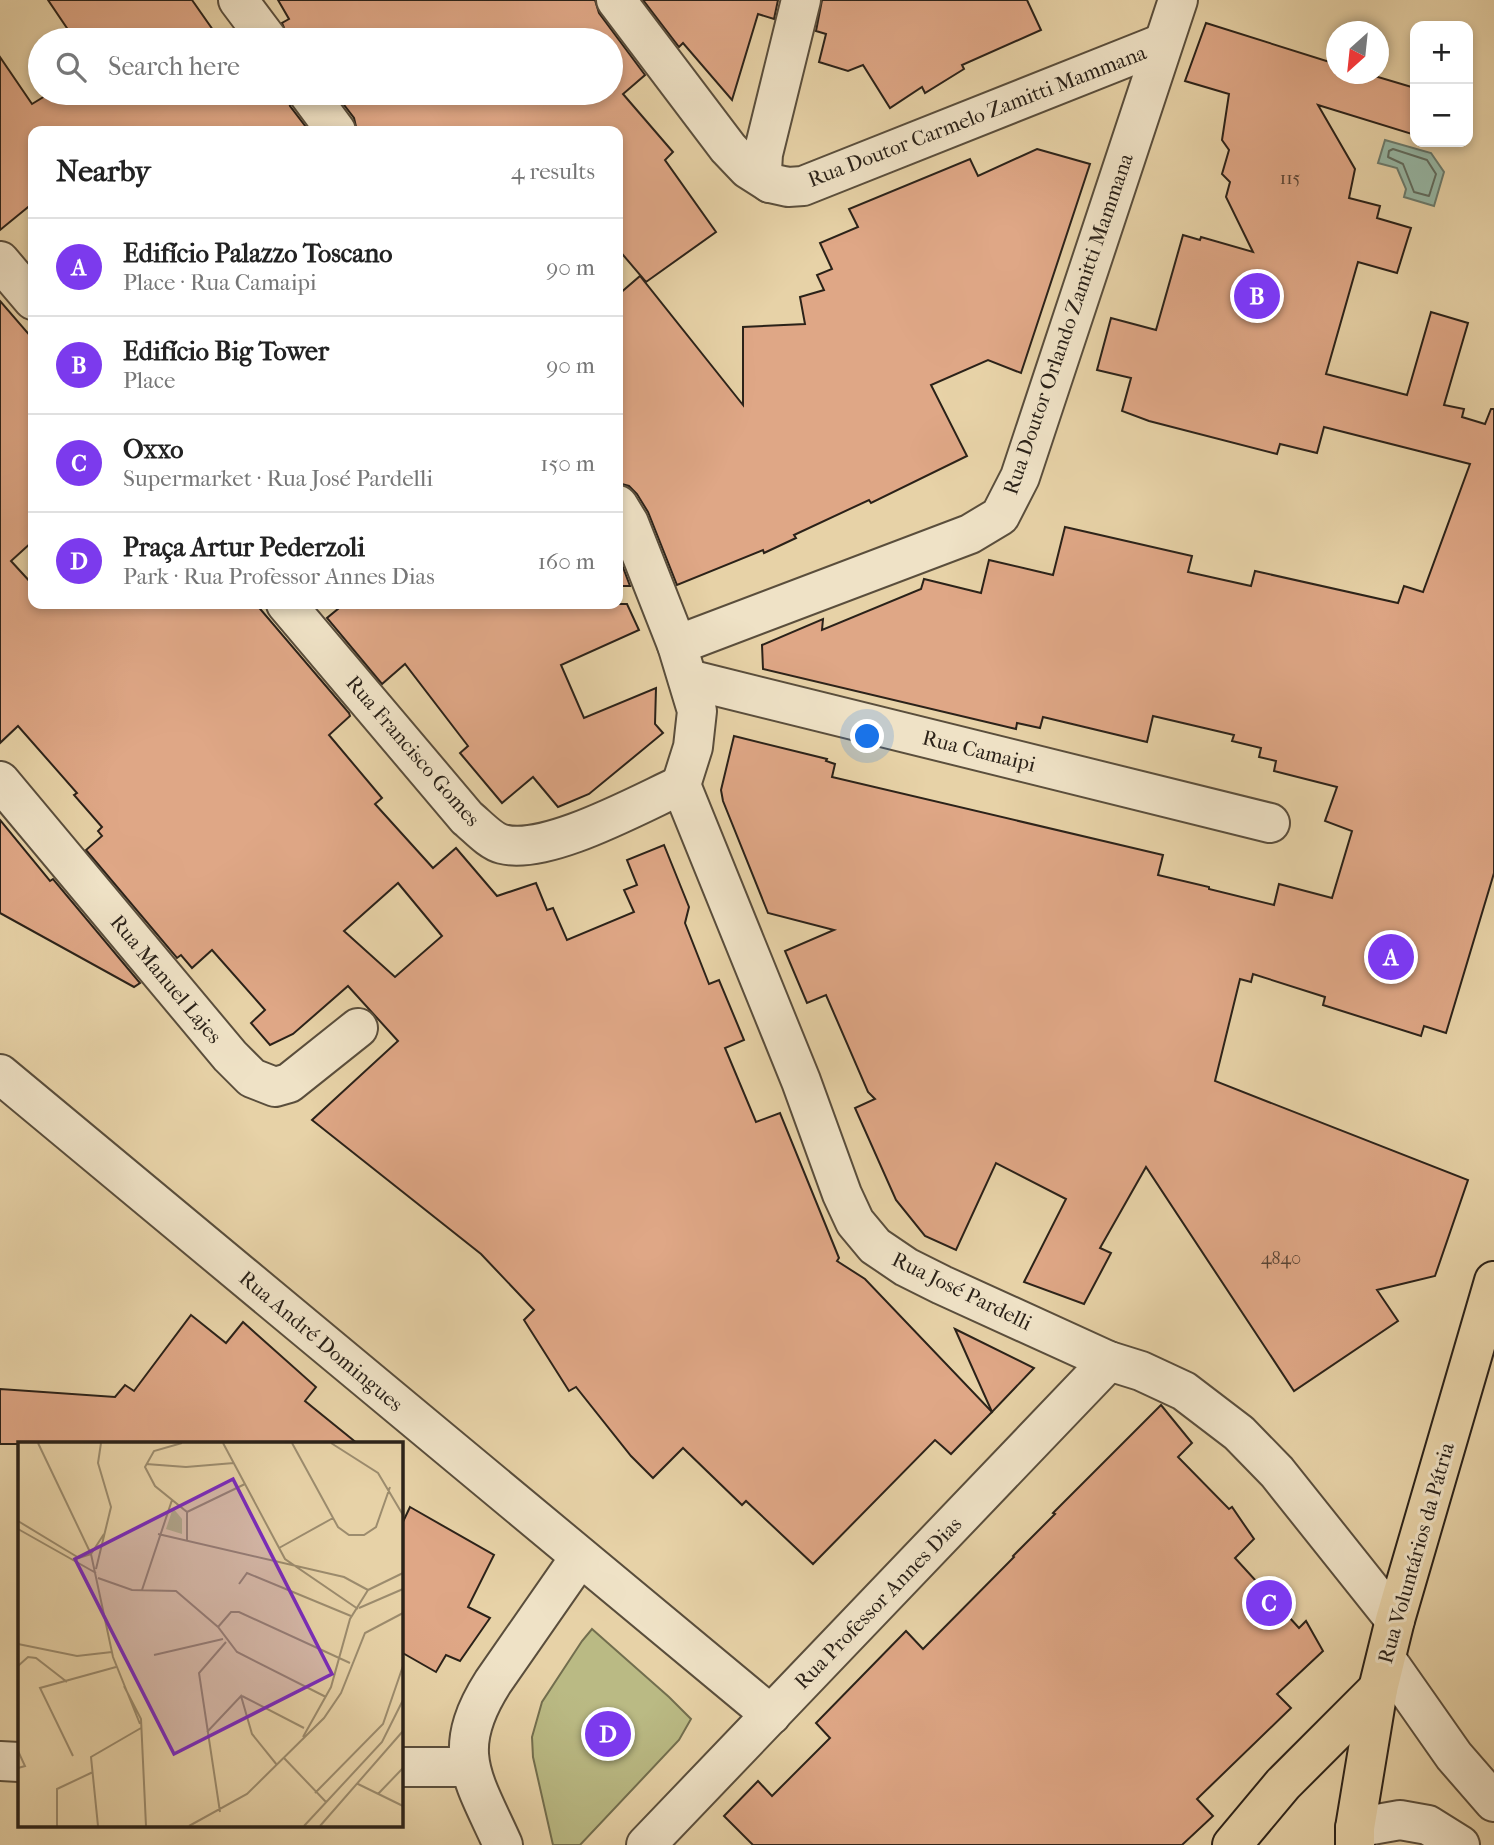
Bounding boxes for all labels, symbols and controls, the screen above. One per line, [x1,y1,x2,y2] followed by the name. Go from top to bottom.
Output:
[1326,21,1389,84] north arrow
[1410,21,1473,147] map controls
[1410,21,1473,84] button: +
[28,28,623,105] search box
[804,40,1150,192] street label: Rua Doutor Carmelo Zamitti Mammana
[52,48,90,86] icon: search
[108,51,240,82] text: Search here
[1410,84,1473,147] button: −
[998,150,1138,498] street label: Rua Doutor Orlando Zamitti Mammana
[56,154,151,189] text: Nearby
[511,158,595,185] text: 4 results
[1280,168,1300,189] house number: 115
[123,238,392,269] text: Edifício Palazzo Toscano
[72,254,86,281] text: A
[546,254,595,281] text: 90 m
[123,269,317,296] text: Place · Rua Camaipi
[1234,270,1280,322] pin: B
[123,336,329,367] text: Edifício Big Tower
[72,352,86,379] text: B
[546,352,595,379] text: 90 m
[123,367,175,394] text: Place
[123,434,183,465] text: Oxxo
[71,450,87,477] text: C
[540,450,595,477] text: 150 m
[123,465,433,492] text: Supermarket · Rua José Pardelli
[123,532,365,563] text: Praça Artur Pederzoli
[70,548,88,575] text: D
[538,548,595,575] text: 160 m
[123,563,435,590] text: Park · Rua Professor Annes Dias
[341,671,485,831] street label: Rua Francisco Gomes
[850,719,884,753] your location
[920,725,1038,777] street label: Rua Camaipi
[105,910,227,1048] street label: Rua Manuel Lajes
[1368,931,1414,983] pin: A
[888,1247,1036,1335] street label: Rua José Pardelli
[1261,1248,1301,1269] house number: 4840
[234,1266,408,1416] street label: Rua André Domingues
[1373,1439,1459,1666] street label: Rua Voluntários da Pátria
[18,1442,402,1828] inset map
[790,1512,967,1694] street label: Rua Professor Annes Dias
[1246,1577,1292,1629] pin: C
[585,1708,631,1760] pin: D

